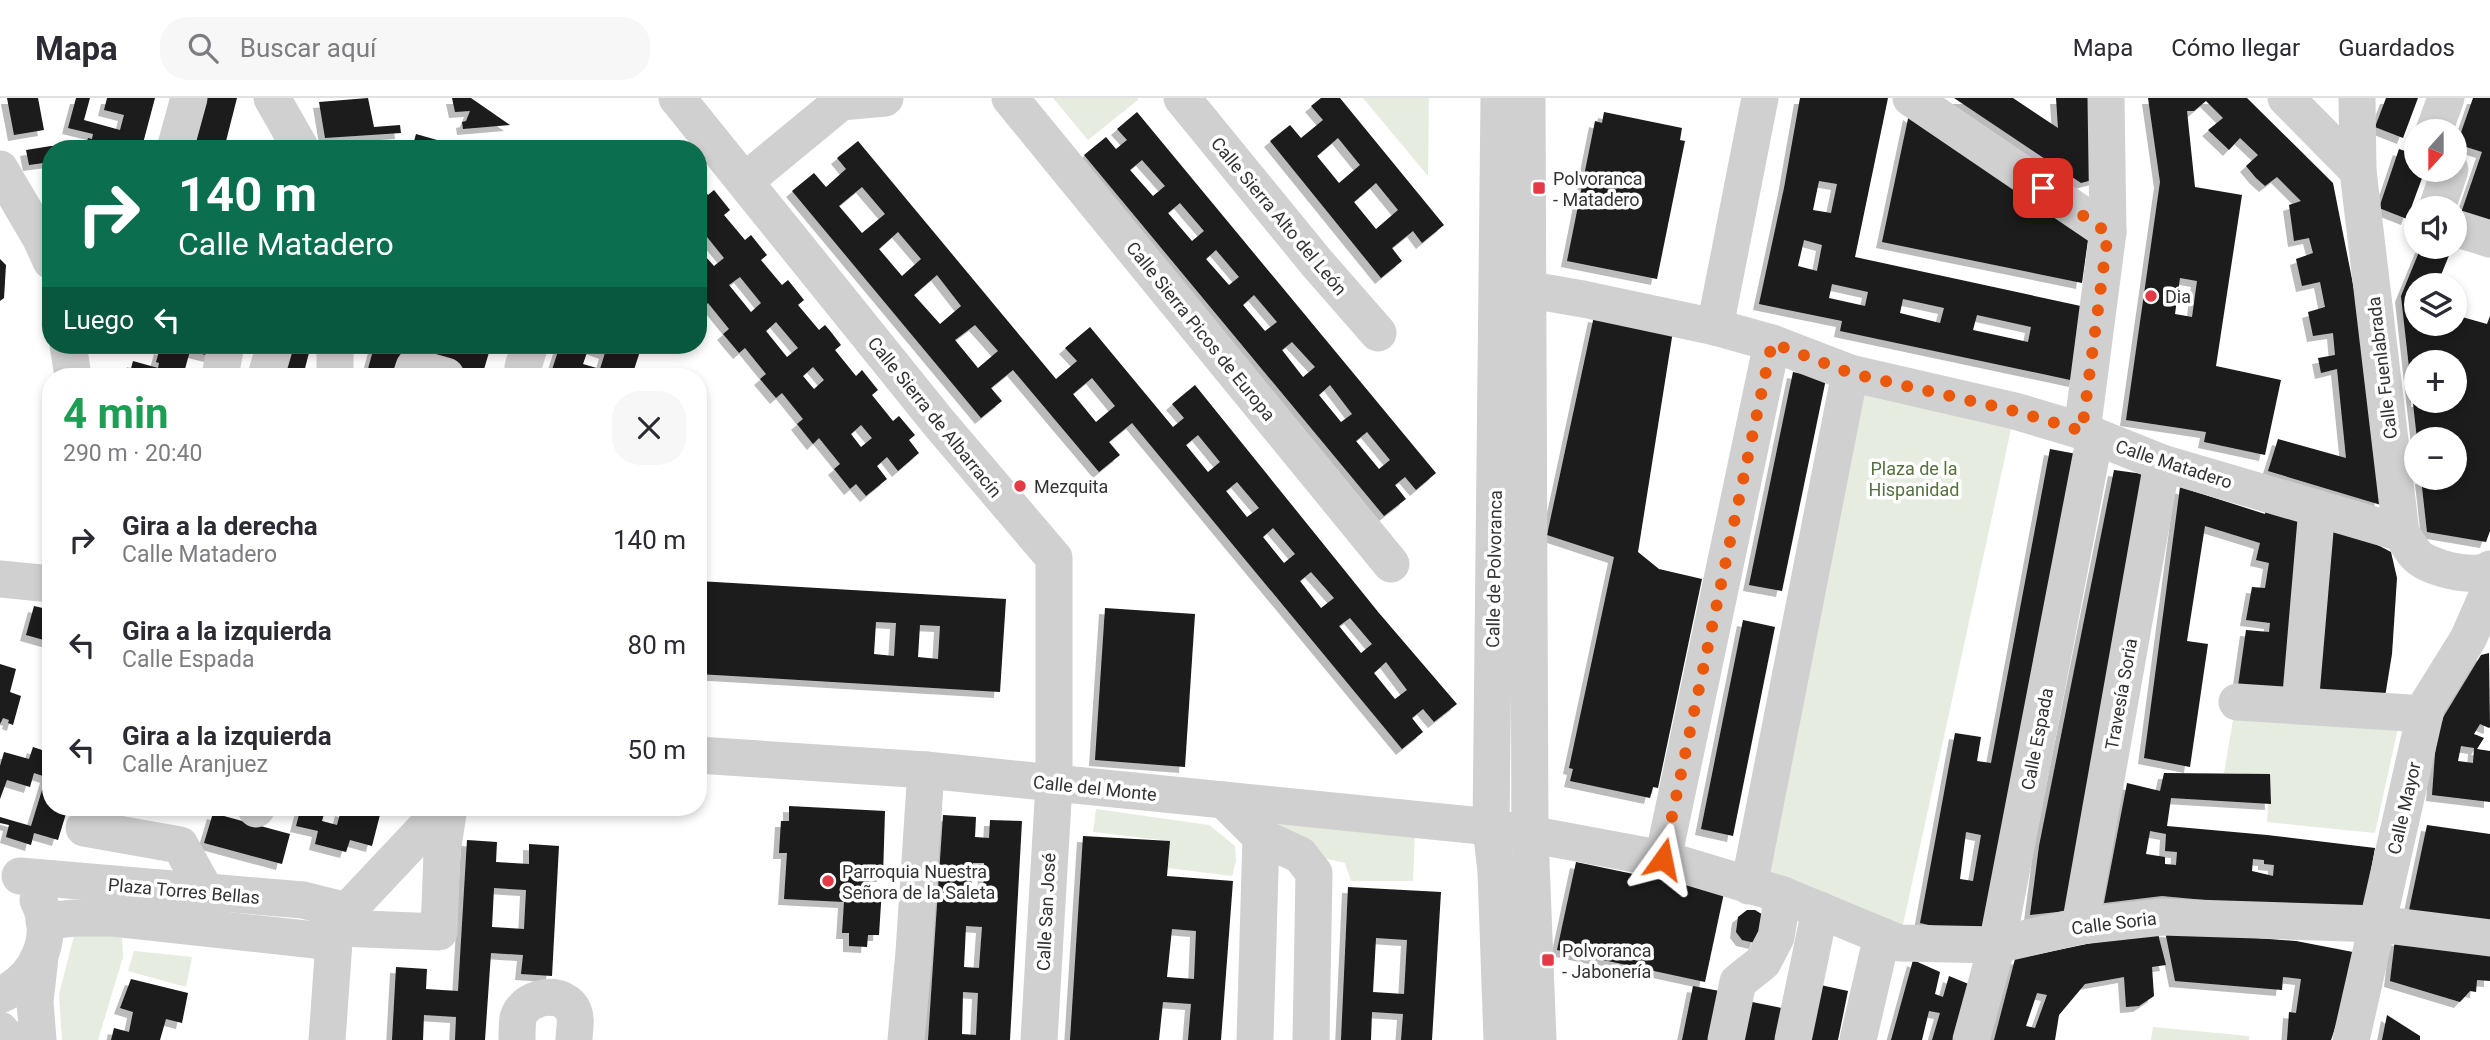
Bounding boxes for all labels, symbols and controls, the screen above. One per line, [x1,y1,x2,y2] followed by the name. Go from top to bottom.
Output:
[160,17,650,80] search box
[35,29,118,68] text: Mapa
[184,29,222,67] icon: search
[240,33,376,63] text: Buscar aquí
[2073,34,2133,62] text: Mapa
[2171,34,2300,62] text: Cómo llegar
[2338,34,2455,62] text: Guardados
[2404,119,2468,182] north arrow
[2404,119,2467,490] map controls
[1207,133,1351,299] street label: Calle Sierra Alto del León
[2013,158,2073,218] pin
[178,166,317,223] text: 140 m
[63,168,154,259] icon: right
[1553,168,1642,210] place label: Polvoranca - Matadero
[2024,169,2062,207] icon: arrive
[1531,180,1547,196] marker: Polvoranca - Matadero
[2404,196,2467,259] button: sound
[178,225,394,263] text: Calle Matadero
[1122,237,1280,425] street label: Calle Sierra Picos de Europa
[2404,273,2467,336] button: layers
[2165,286,2191,307] place label: Dia
[2143,288,2159,304] marker: Dia
[2363,296,2401,440] street label: Calle Fuenlabrada
[148,301,186,339] icon: left
[63,305,134,335] text: Luego
[864,332,1006,502] street label: Calle Sierra de Albarracín
[2404,350,2467,413] button: +
[63,389,169,438] text: 4 min
[612,391,686,465] button: close
[2404,427,2467,490] button: −
[2113,435,2235,493] street label: Calle Matadero
[63,440,202,467] text: 290 m · 20:40
[1869,458,1959,500] park label: Plaza de la Hispanidad
[1034,476,1108,497] place label: Mezquita
[1012,478,1028,494] marker: Mezquita
[1482,490,1506,648] street label: Calle de Polvoranca
[122,511,318,541] text: Gira a la derecha
[63,521,101,559] icon: right
[613,525,686,555] text: 140 m
[122,541,277,568] text: Calle Matadero
[122,616,332,646] text: Gira a la izquierda
[63,626,101,664] icon: left
[628,630,686,660] text: 80 m
[2101,637,2141,751] street label: Travesía Soria
[122,646,254,673] text: Calle Espada
[2017,686,2057,792] street label: Calle Espada
[122,721,332,751] text: Gira a la izquierda
[63,731,101,769] icon: left
[628,735,686,765] text: 50 m
[122,751,268,778] text: Calle Aranjuez
[2383,760,2425,856] street label: Calle Mayor
[1032,771,1158,805] street label: Calle del Monte
[1626,822,1700,896] position arrow
[1032,852,1060,972] street label: Calle San José
[842,861,995,903] place label: Parroquia Nuestra Señora de la Saleta
[820,873,836,889] marker: Parroquia Nuestra Señora de la Saleta
[107,874,261,908] street label: Plaza Torres Bellas
[2070,907,2158,939] street label: Calle Soria
[1562,940,1651,982] place label: Polvoranca - Jabonería
[1540,952,1556,968] marker: Polvoranca - Jabonería

